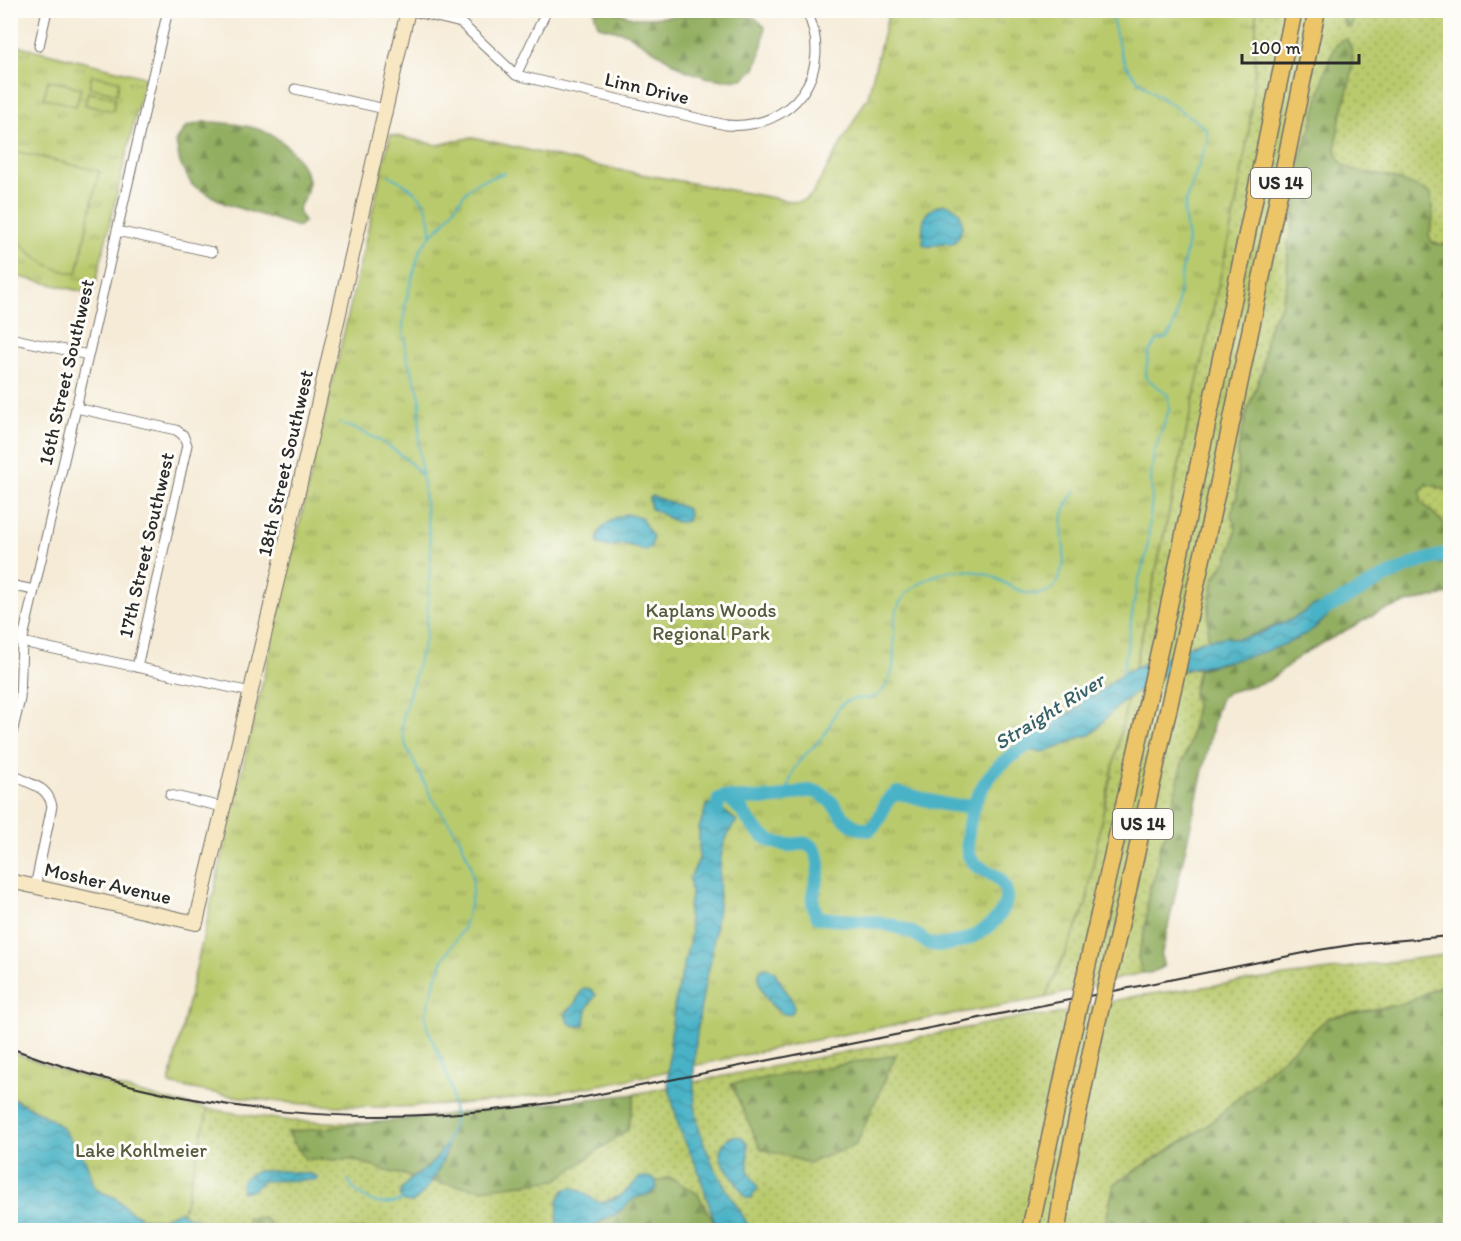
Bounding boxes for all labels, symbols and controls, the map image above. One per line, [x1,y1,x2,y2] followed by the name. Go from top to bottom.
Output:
[1242,27,1359,65] scale bar
[1251,37,1301,59] text: 100 m
[602,67,692,109] street label: Linn Drive
[1251,168,1311,198] road number: US 14
[33,277,99,467] street label: 16th Street Southwest
[252,367,318,559] street label: 18th Street Southwest
[113,450,179,640] street label: 17th Street Southwest
[645,598,777,645] park label: Kaplans Woods Regional Park
[990,666,1111,755] water label: Straight River
[1113,809,1173,839] road number: US 14
[42,857,174,909] street label: Mosher Avenue
[75,1138,207,1162] park label: Lake Kohlmeier

